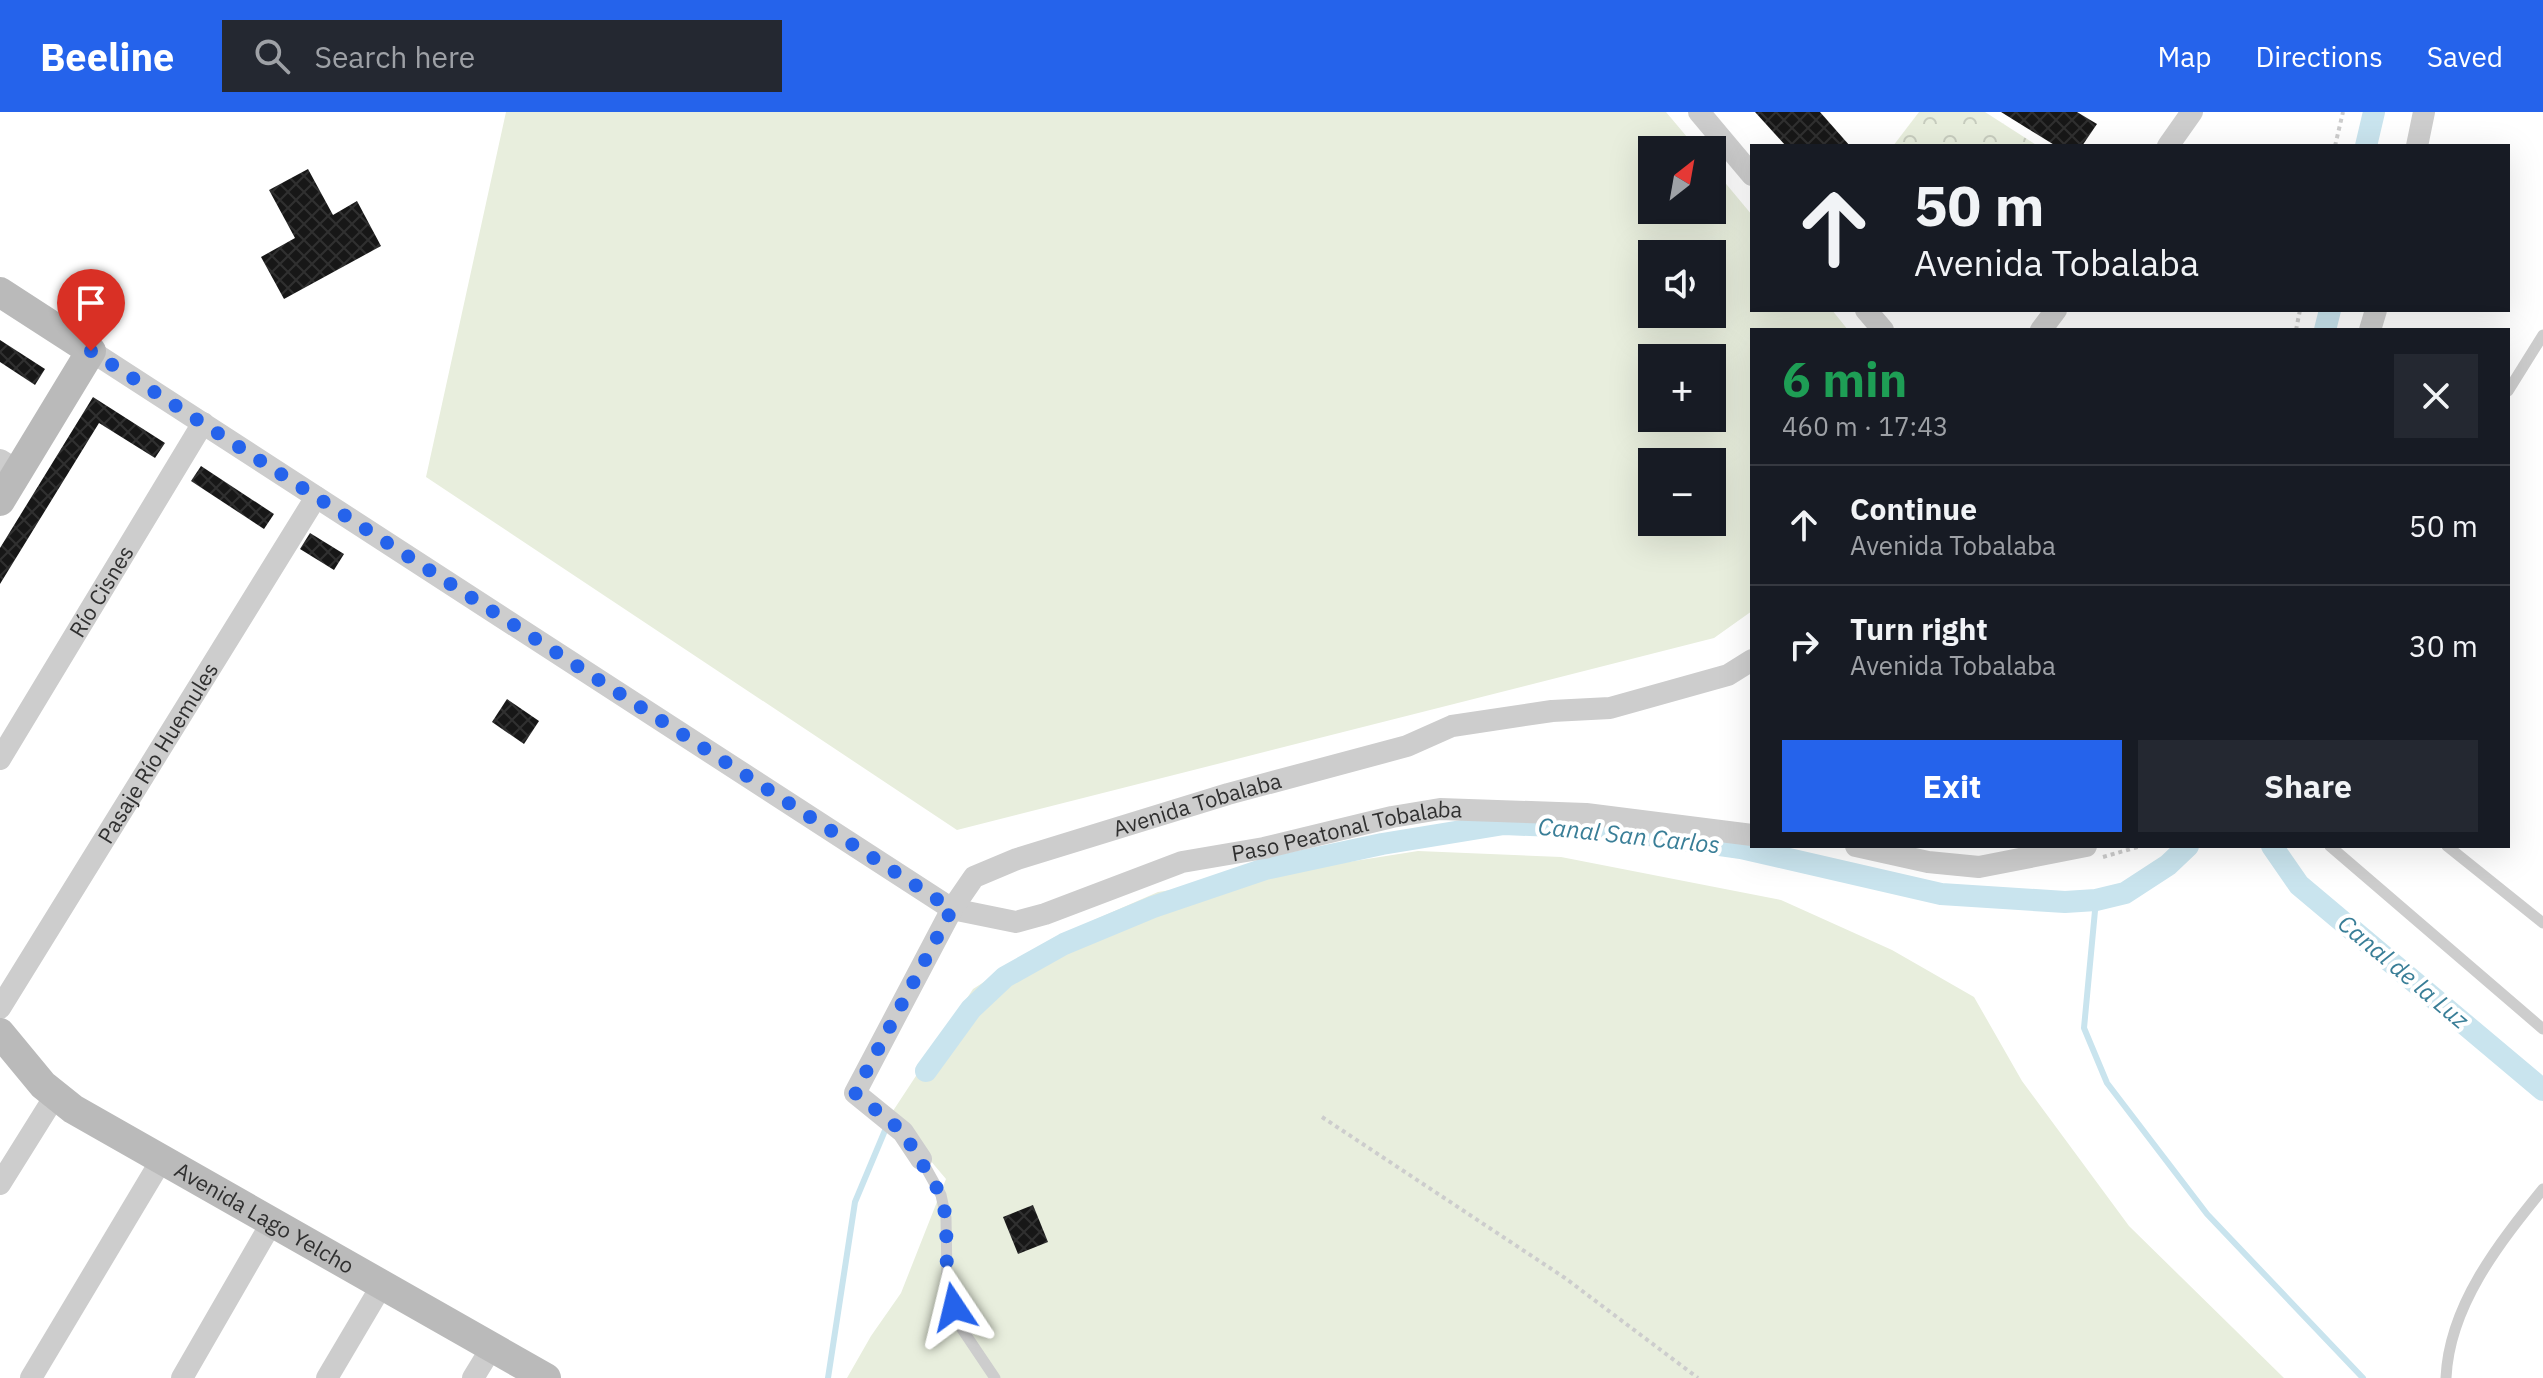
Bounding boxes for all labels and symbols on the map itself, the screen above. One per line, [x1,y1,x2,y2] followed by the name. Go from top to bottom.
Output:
[1638,136,1726,224] north arrow
[57,269,125,351] pin
[62,540,140,642] street label: Río Cisnes
[90,657,224,849] street label: Pasaje Río Huemules
[1109,765,1285,843] street label: Avenida Tobalaba
[1229,794,1463,867] street label: Paso Peatonal Tobalaba
[1537,810,1722,860] water label: Canal San Carlos
[2332,907,2476,1036] water label: Canal de la Luz
[170,1155,359,1280] street label: Avenida Lago Yelcho
[912,1265,996,1349] position arrow

